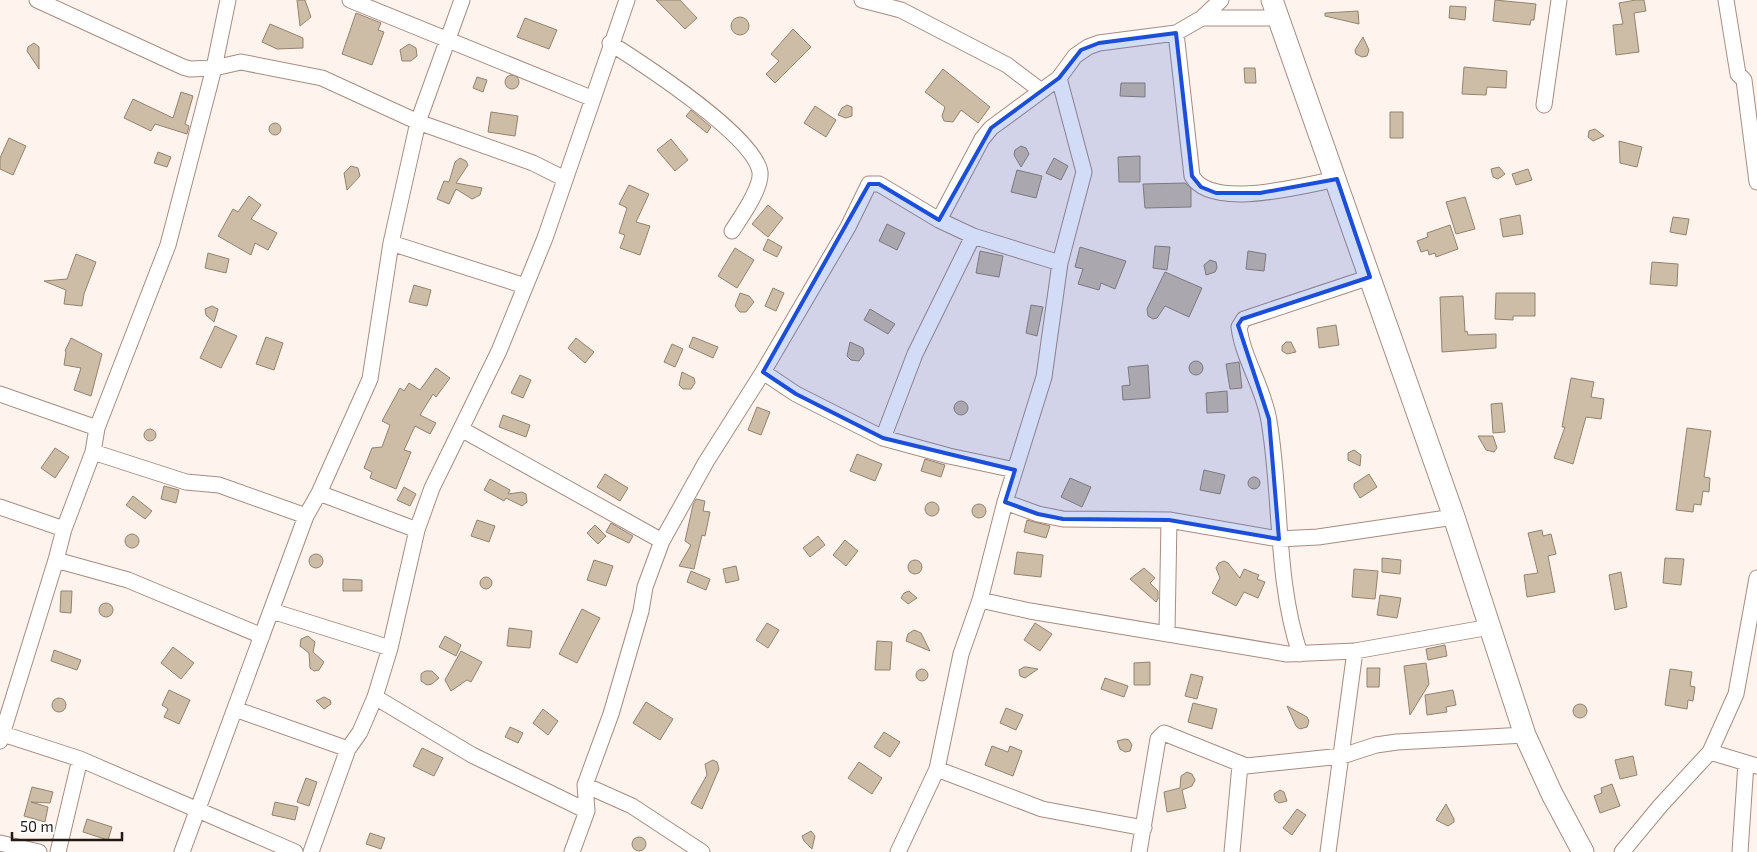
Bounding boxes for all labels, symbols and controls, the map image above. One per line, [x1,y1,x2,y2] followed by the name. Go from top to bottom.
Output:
[12,810,122,842] scale bar
[20,817,54,835] text: 50 m

